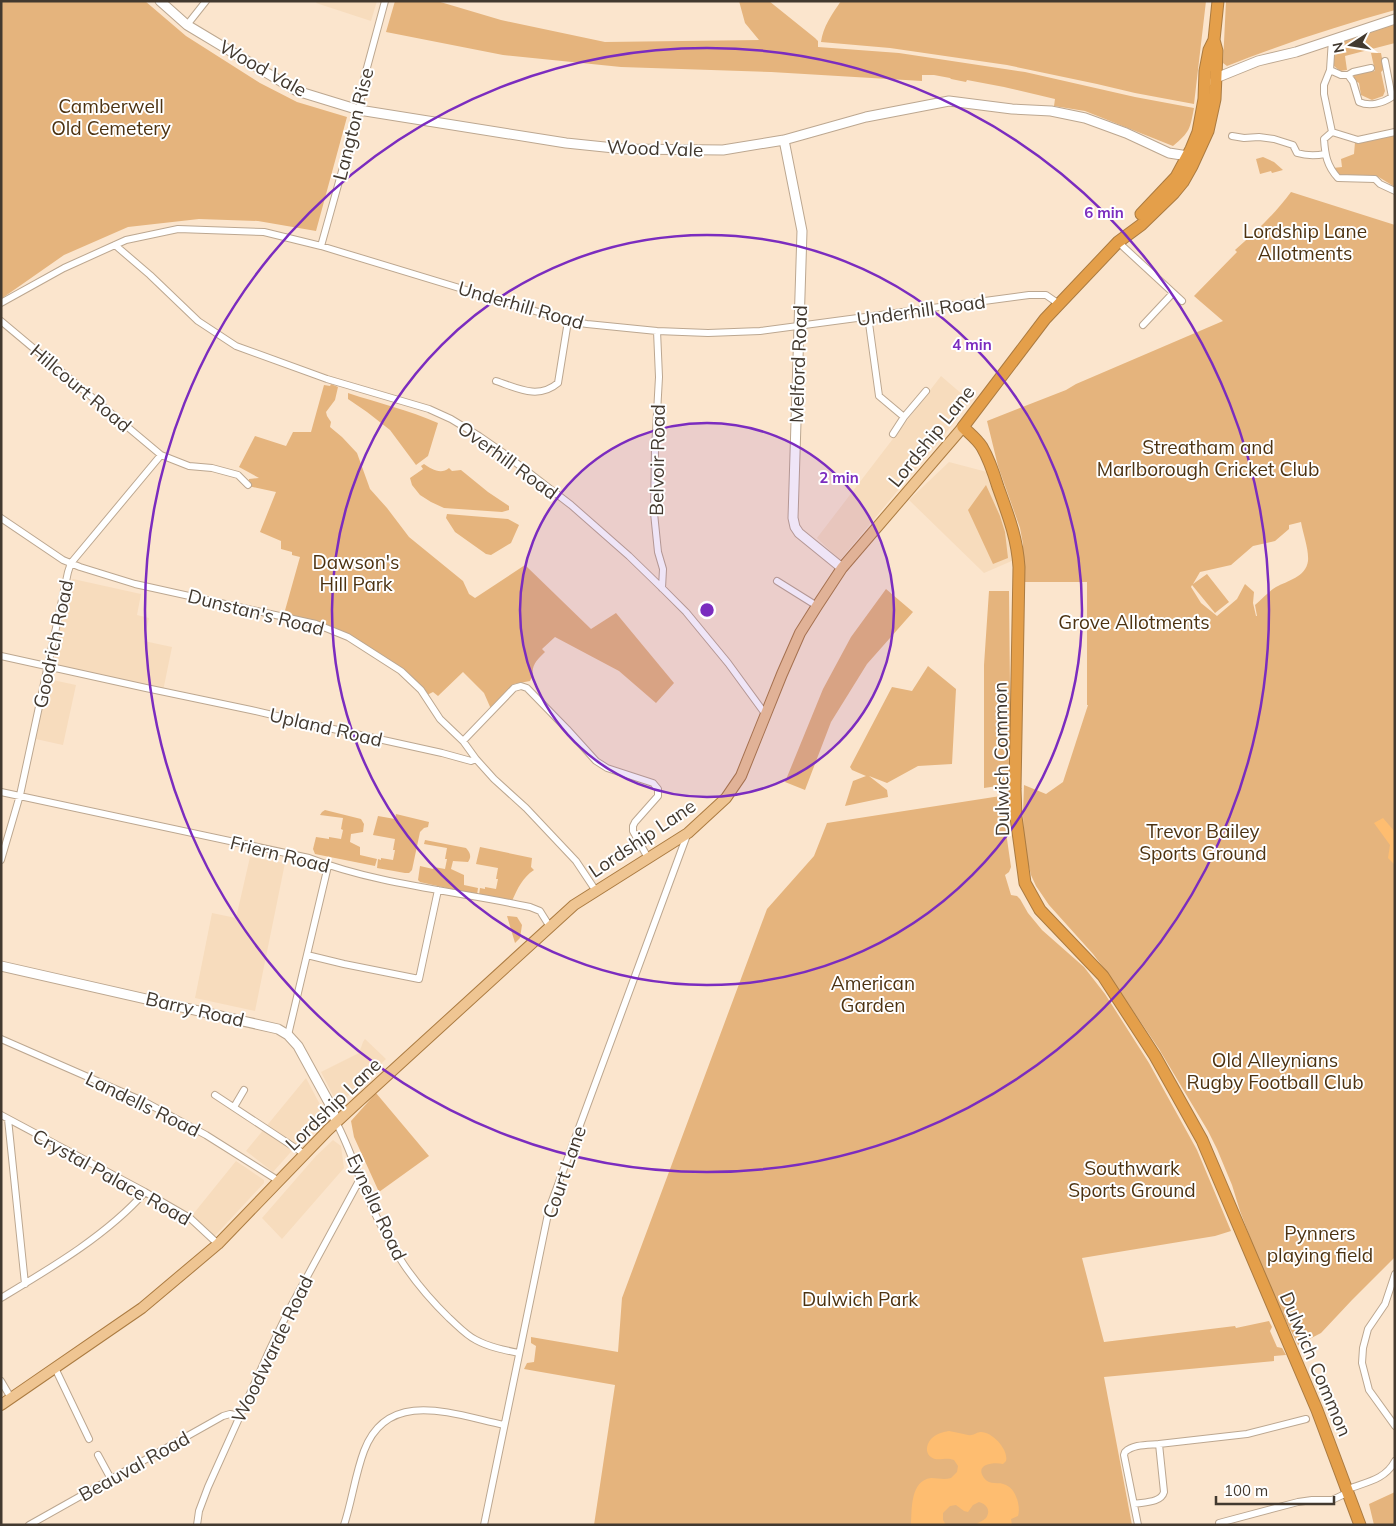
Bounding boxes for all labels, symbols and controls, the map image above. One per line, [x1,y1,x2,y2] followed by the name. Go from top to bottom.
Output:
[1326,20,1376,70] north arrow
[215,34,311,102] street label: Wood Vale
[1328,41,1348,55] text: N
[327,65,379,183] street label: Langton Rise
[51,94,171,140] park label: Camberwell Old Cemetery
[606,134,704,162] street label: Wood Vale
[1084,203,1124,222] text: 6 min
[1243,219,1367,265] park label: Lordship Lane Allotments
[455,276,587,334] street label: Underhill Road
[855,289,987,331] street label: Underhill Road
[784,305,812,423] street label: Melford Road
[952,335,992,354] text: 4 min
[26,339,136,437] street label: Hillcourt Road
[883,380,979,492] street label: Lordship Lane
[644,404,670,516] street label: Belvoir Road
[453,416,563,504] street label: Overhill Road
[1097,435,1319,481] park label: Streatham and Marlborough Cricket Club
[819,468,859,487] text: 2 min
[313,550,399,596] park label: Dawson's Hill Park
[28,578,78,710] street label: Goodrich Road
[185,583,327,641] street label: Dunstan's Road
[698,601,716,619] centre of rings
[1058,610,1210,634] park label: Grove Allotments
[988,681,1014,837] street label: Dulwich Common
[267,702,385,752] street label: Upland Road
[584,793,700,883] street label: Lordship Lane
[1139,819,1267,865] park label: Trevor Bailey Sports Ground
[228,830,332,878] street label: Friern Road
[831,971,915,1017] park label: American Garden
[143,986,247,1032] street label: Barry Road
[1186,1048,1364,1094] park label: Old Alleynians Rugby Football Club
[280,1052,386,1156] street label: Lordship Lane
[82,1066,204,1142] street label: Landells Road
[29,1123,195,1231] street label: Crystal Palace Road
[537,1123,591,1221] street label: Court Lane
[342,1150,412,1264] street label: Eynella Road
[1068,1156,1196,1202] park label: Southwark Sports Ground
[1267,1221,1373,1267] park label: Pynners playing field
[226,1271,318,1427] street label: Woodwarde Road
[802,1287,918,1311] park label: Dulwich Park
[1275,1288,1357,1440] street label: Dulwich Common
[74,1426,194,1506] street label: Beauval Road
[1216,1474,1334,1506] scale bar
[1224,1481,1268,1500] text: 100 m

